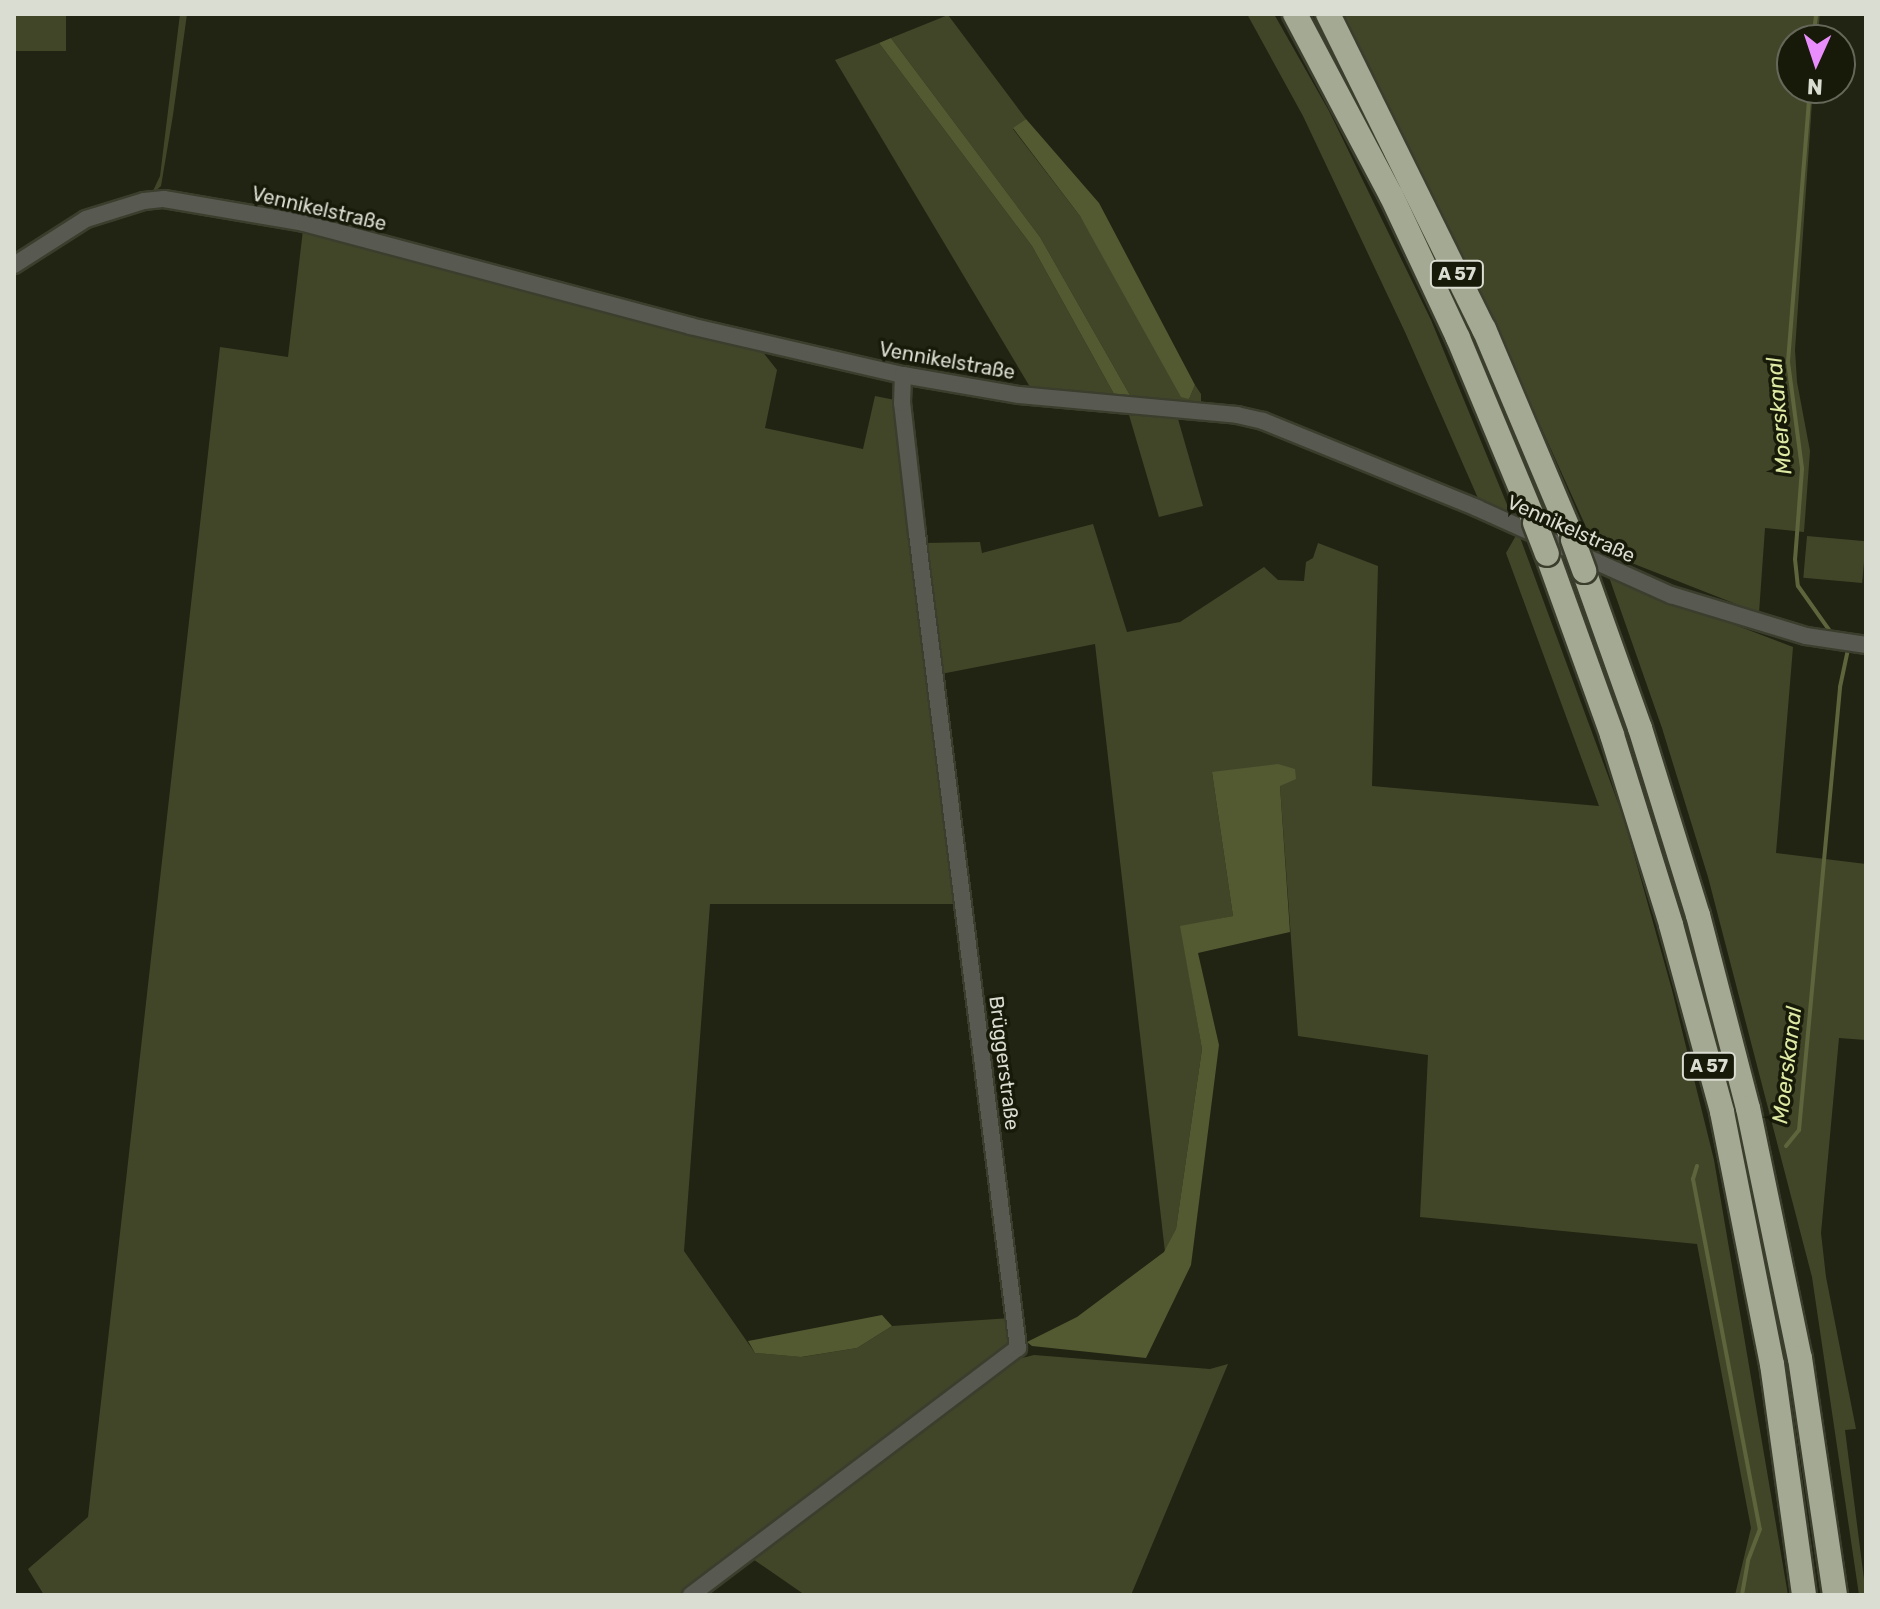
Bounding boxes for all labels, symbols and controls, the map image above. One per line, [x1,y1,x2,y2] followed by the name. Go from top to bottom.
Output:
[1776,24,1856,104] north arrow
[1806,73,1823,100] text: N
[249,182,389,236] street label: Vennikelstraße
[1429,260,1485,288] road number: A 57
[877,337,1017,385] street label: Vennikelstraße
[1761,356,1797,476] water label: Moerskanal
[1503,490,1639,568] street label: Vennikelstraße
[984,994,1024,1132] street label: Brüggerstraße
[1767,1005,1807,1125] water label: Moerskanal
[1681,1052,1737,1080] road number: A 57

